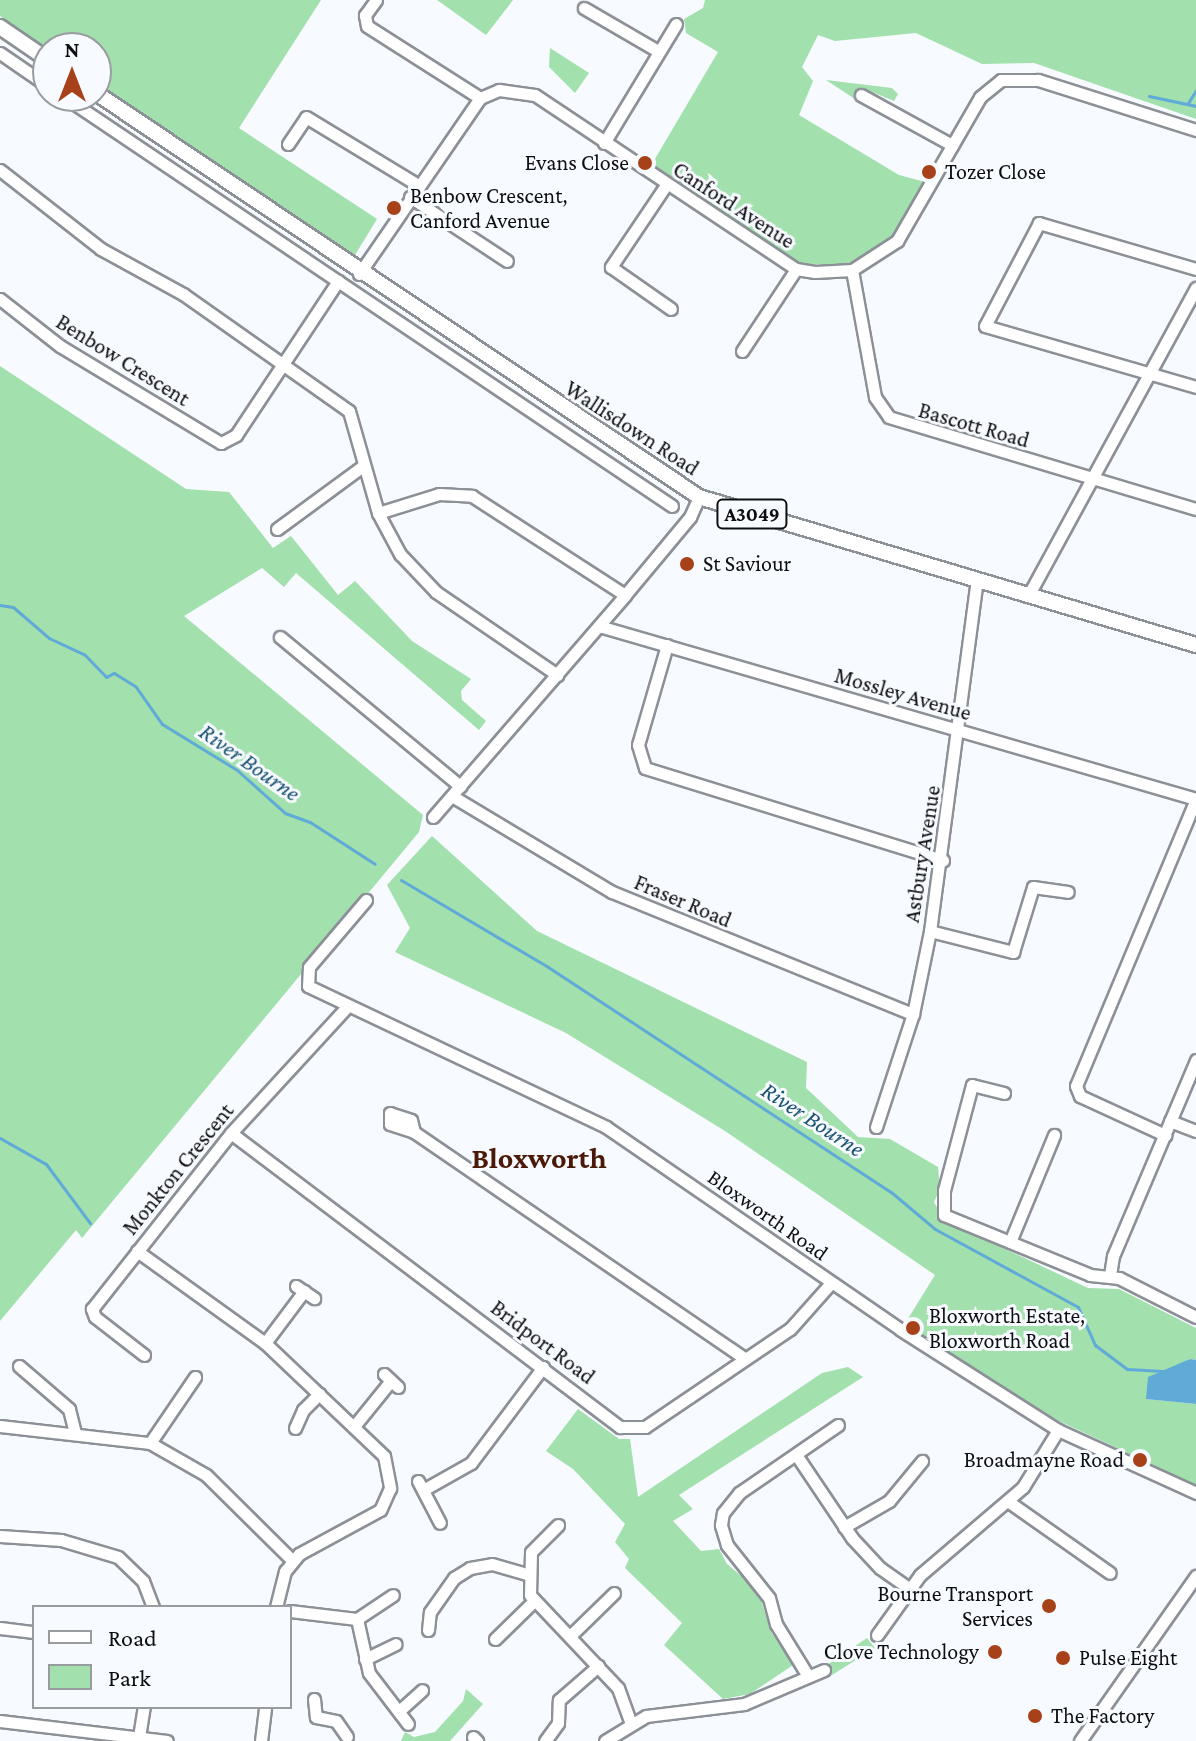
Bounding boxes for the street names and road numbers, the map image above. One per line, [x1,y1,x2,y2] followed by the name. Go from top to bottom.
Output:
[668,156,800,254] street label: Canford Avenue
[51,308,195,412] street label: Benbow Crescent
[560,375,704,481] street label: Wallisdown Road
[916,397,1032,453] street label: Bascott Road
[716,498,788,530] road number: A3049
[832,662,974,726] street label: Mossley Avenue
[898,784,946,924] street label: Astbury Avenue
[630,869,736,933] street label: Fraser Road
[117,1098,239,1240] street label: Monkton Crescent
[703,1164,833,1266] street label: Bloxworth Road
[486,1294,600,1390] street label: Bridport Road

